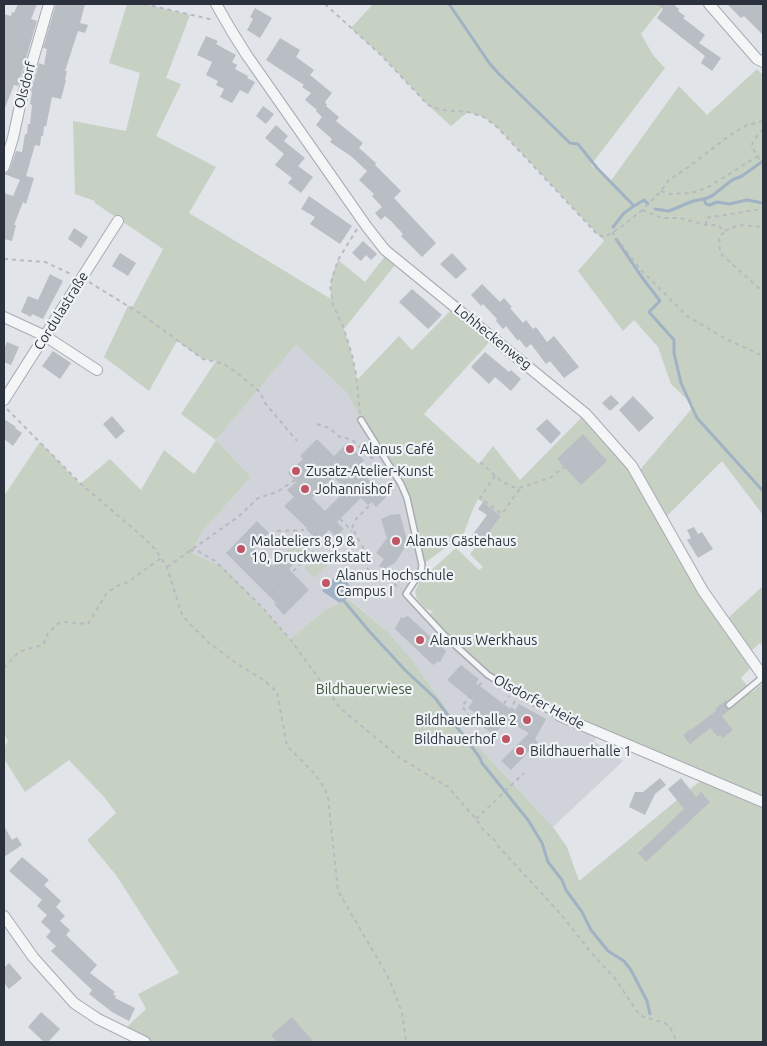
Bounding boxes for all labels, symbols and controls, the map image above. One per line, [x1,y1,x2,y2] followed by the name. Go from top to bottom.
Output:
[11,60,39,110] street label: Olsdorf
[30,269,92,353] street label: Cordulastraße
[451,301,535,373] street label: Lohheckenweg
[360,441,434,457] place label: Alanus Café
[344,443,356,455] marker: Alanus Café
[306,463,433,479] place label: Zusatz-Atelier-Kunst
[290,465,302,477] marker: Zusatz-Atelier-Kunst
[315,481,392,497] place label: Johannishof
[299,483,311,495] marker: Johannishof
[251,533,371,566] place label: Malateliers 8,9 & 10, Druckwerkstatt
[406,533,516,549] place label: Alanus Gästehaus
[390,535,402,547] marker: Alanus Gästehaus
[235,543,247,555] marker: Malateliers 8,9 & 10, Druckwerkstatt
[336,567,454,600] place label: Alanus Hochschule Campus I
[320,577,332,589] marker: Alanus Hochschule Campus I
[430,632,537,648] place label: Alanus Werkhaus
[414,634,426,646] marker: Alanus Werkhaus
[491,671,587,733] street label: Olsdorfer Heide
[316,681,412,697] park label: Bildhauerwiese
[415,712,517,728] place label: Bildhauerhalle 2
[521,714,533,726] marker: Bildhauerhalle 2
[414,731,496,747] place label: Bildhauerhof
[500,733,512,745] marker: Bildhauerhof
[530,743,632,759] place label: Bildhauerhalle 1
[514,745,526,757] marker: Bildhauerhalle 1

